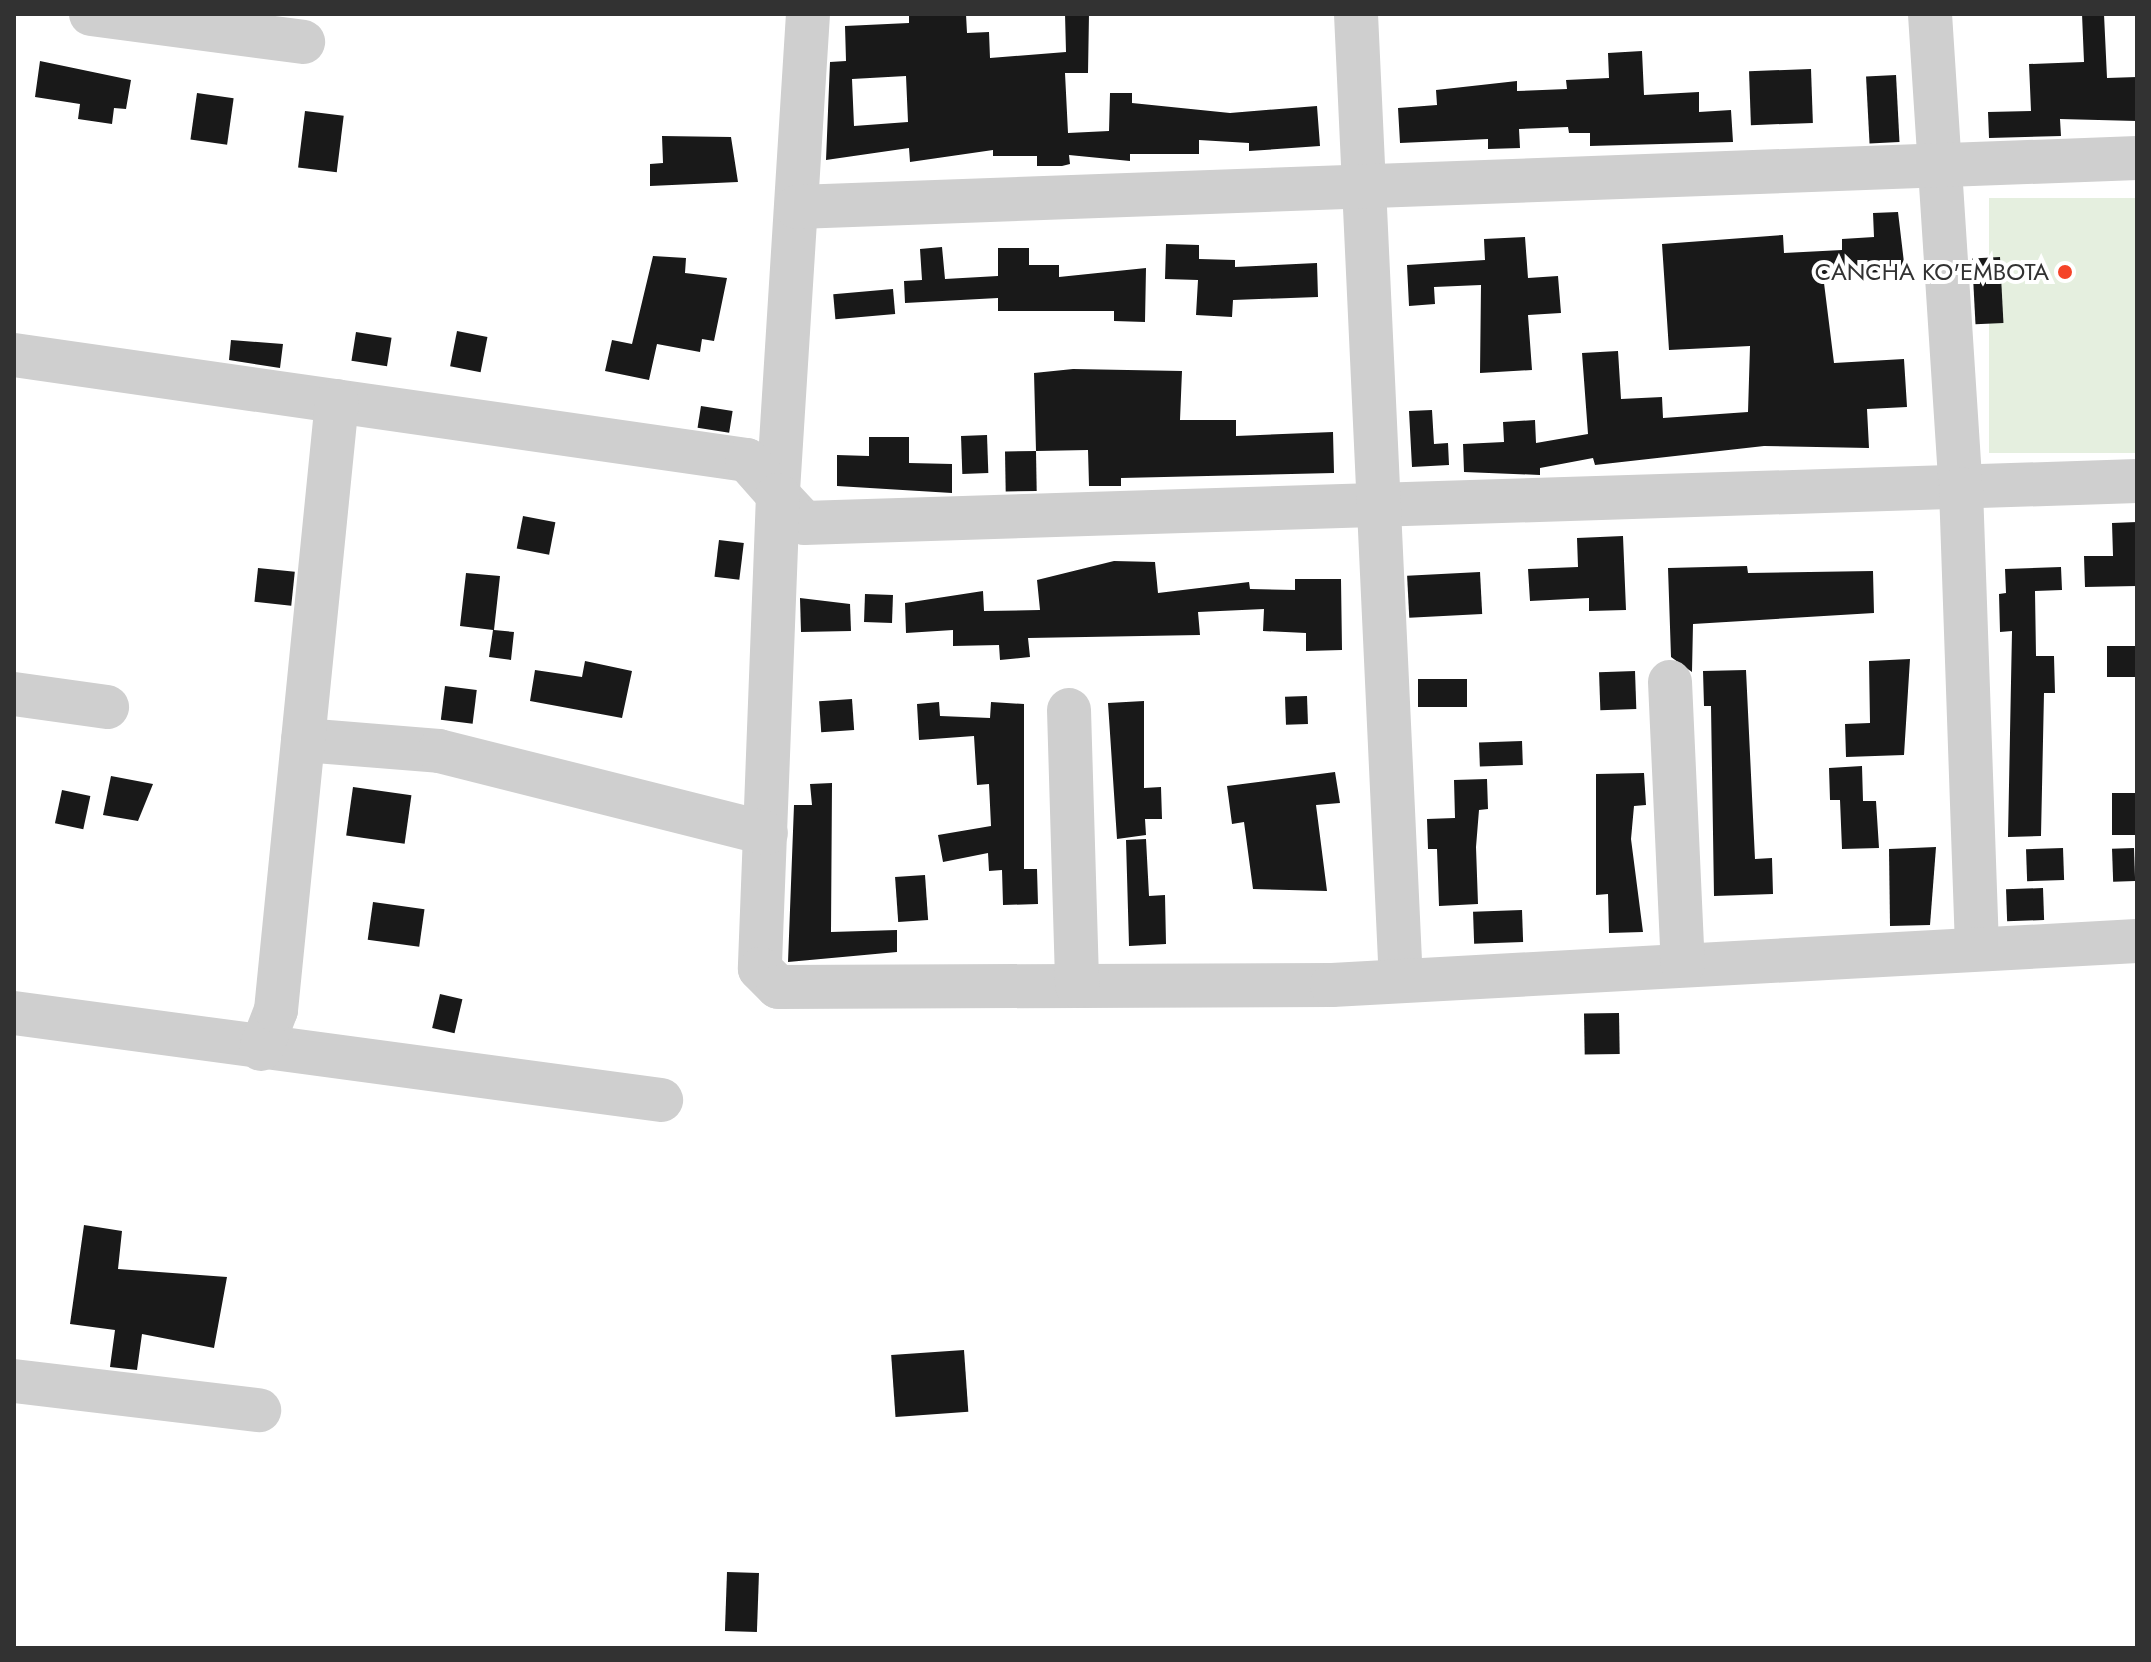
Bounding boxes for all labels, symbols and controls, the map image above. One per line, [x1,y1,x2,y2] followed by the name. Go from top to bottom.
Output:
[1815,258,2049,286] place label: CANCHA KO'EMBOTA
[2056,263,2074,281] marker: CANCHA KO'EMBOTA

